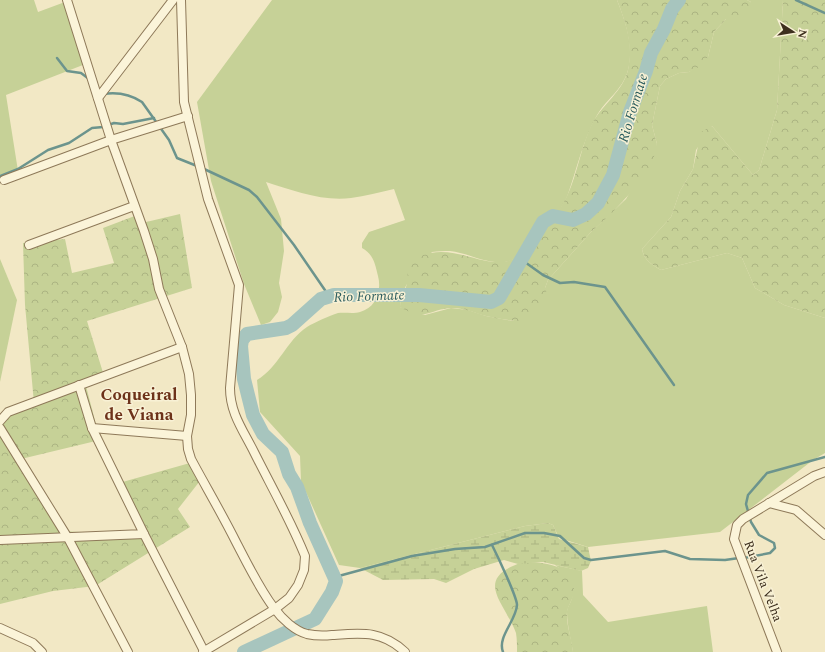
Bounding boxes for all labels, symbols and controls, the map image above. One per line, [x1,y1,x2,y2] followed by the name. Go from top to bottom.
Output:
[773,12,813,52] north arrow
[793,28,812,40] text: N
[613,71,653,145] water label: Rio Formate
[333,284,405,308] water label: Rio Formate
[100,382,178,428] district label: Coqueiral de Viana
[738,537,788,625] street label: Rua Vila Velha

